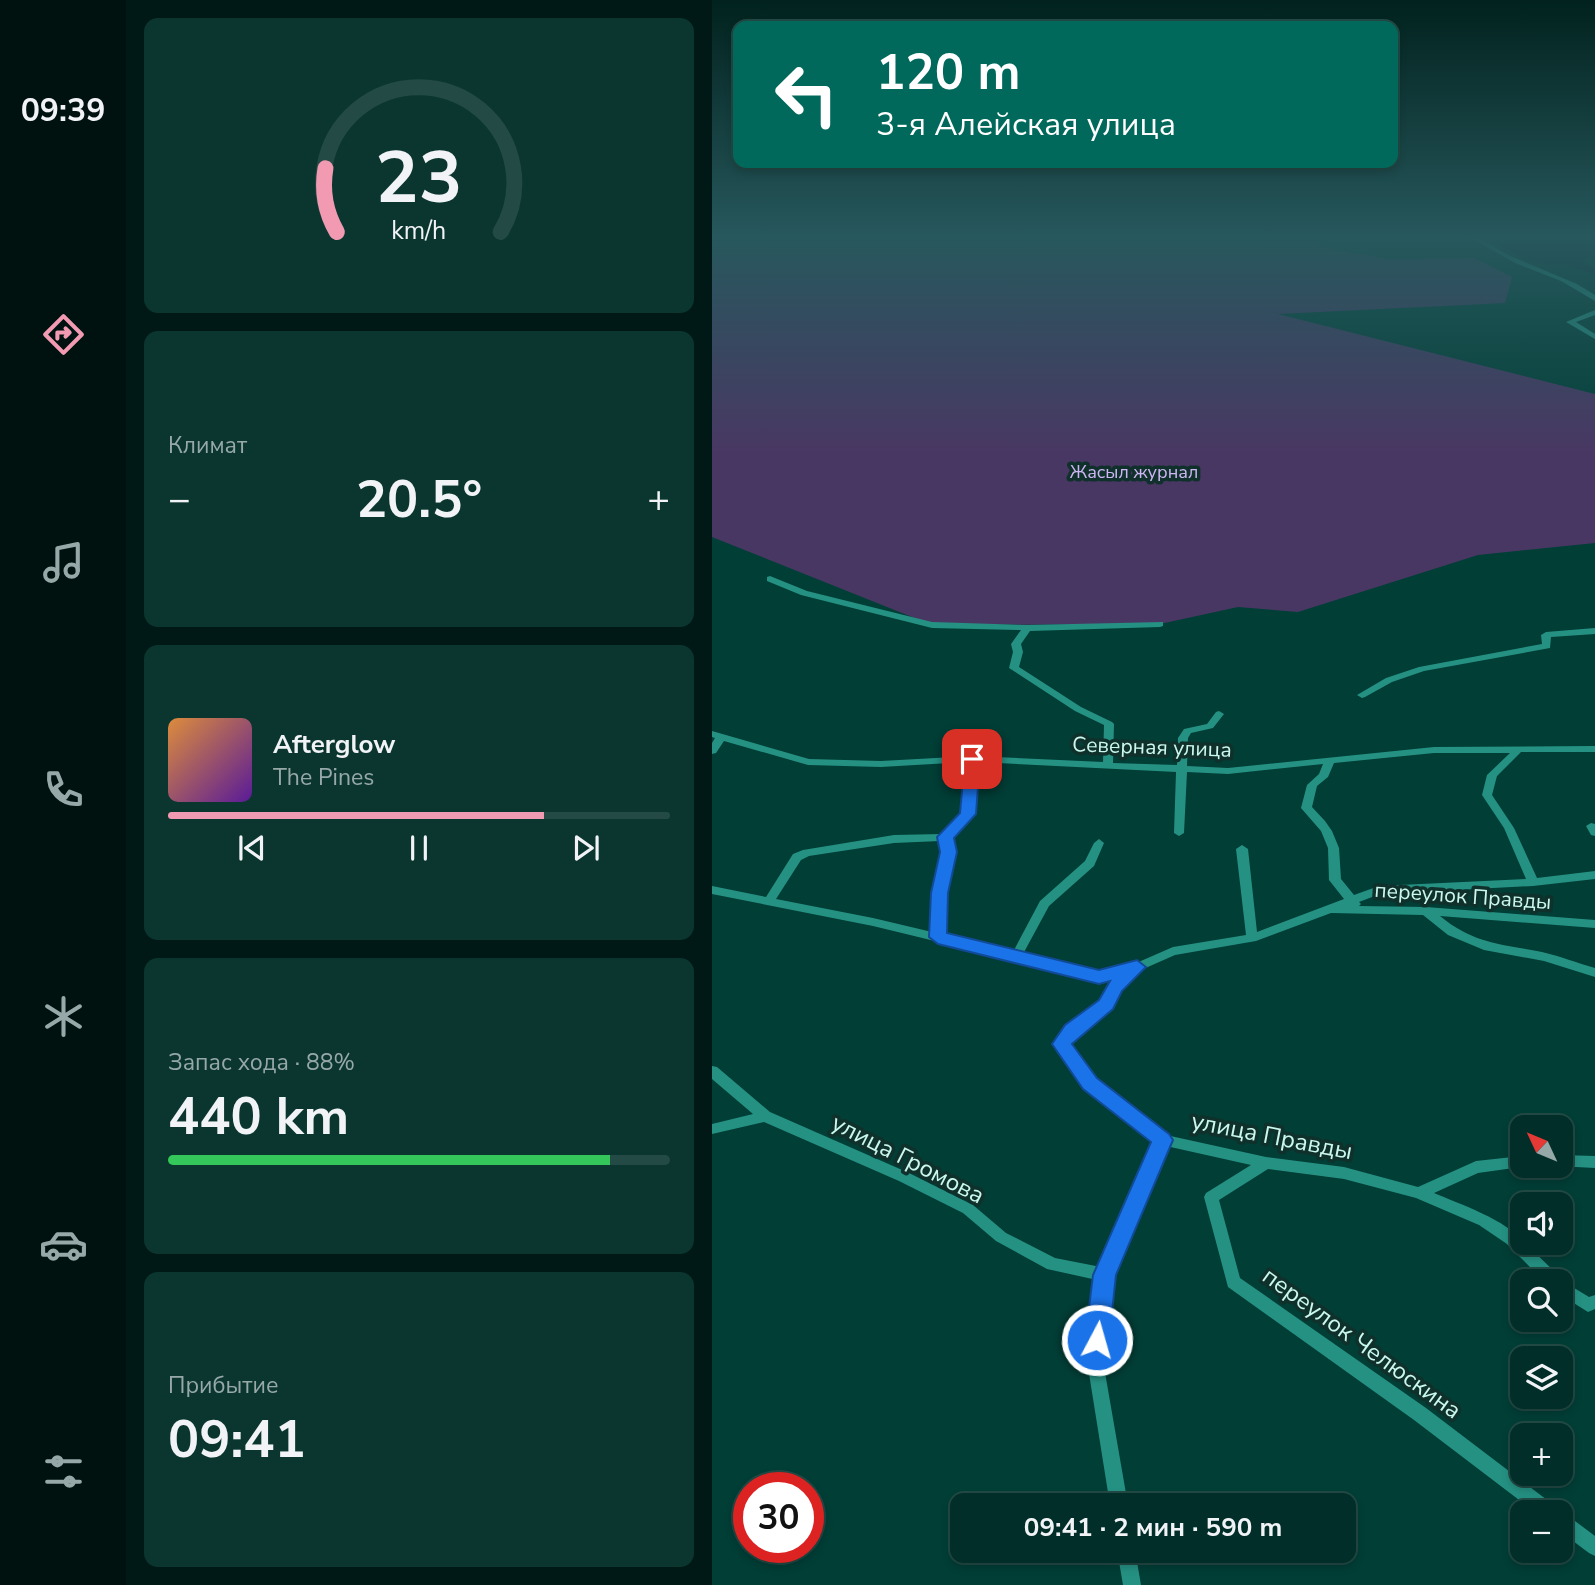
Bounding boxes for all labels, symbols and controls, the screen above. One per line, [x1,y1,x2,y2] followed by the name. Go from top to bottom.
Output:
[876,39,1020,106] text: 120 m
[761,49,852,140] icon: left
[21,89,105,132] text: 09:39
[876,103,1176,146] text: 3-я Алейская улица
[375,128,463,228] text: 23
[391,214,447,248] text: km/h
[39,310,88,359] icon: directions
[168,430,247,461] text: Климат
[1070,460,1198,484] park label: Жасыл журнал
[356,464,482,535] text: 20.5°
[168,474,191,525] text: −
[647,474,670,525] text: +
[39,538,88,587] icon: music
[273,727,396,762] text: Afterglow
[942,729,1002,789] pin
[1072,730,1232,764] street label: Северная улица
[953,740,991,778] icon: arrive
[273,762,374,793] text: The Pines
[39,765,88,814] icon: phone
[233,829,271,867] icon: previous
[400,829,438,867] icon: pause
[567,829,605,867] icon: next
[1374,876,1552,916] street label: переулок Правды
[39,992,88,1041] icon: climate
[168,1047,355,1078] text: Запас хода · 88%
[168,1081,349,1152] text: 440 km
[1189,1105,1355,1167] street label: улица Правды
[826,1107,990,1211] street label: улица Громова
[1510,1115,1573,1178] north arrow
[1510,1115,1573,1563] map controls
[1510,1192,1573,1255] button: sound
[39,1220,88,1269] icon: car
[1256,1260,1468,1426] street label: переулок Челюскина
[1510,1269,1573,1332] button: search
[1060,1303,1134,1377] position arrow
[1510,1346,1573,1409] button: layers
[168,1370,278,1401] text: Прибытие
[168,1404,306,1475] text: 09:41
[1510,1423,1573,1486] button: +
[39,1447,88,1496] icon: filters
[733,1472,824,1563] speed limit sign: 30
[1510,1500,1573,1563] button: −
[1024,1510,1282,1545] text: 09:41 · 2 мин · 590 m

